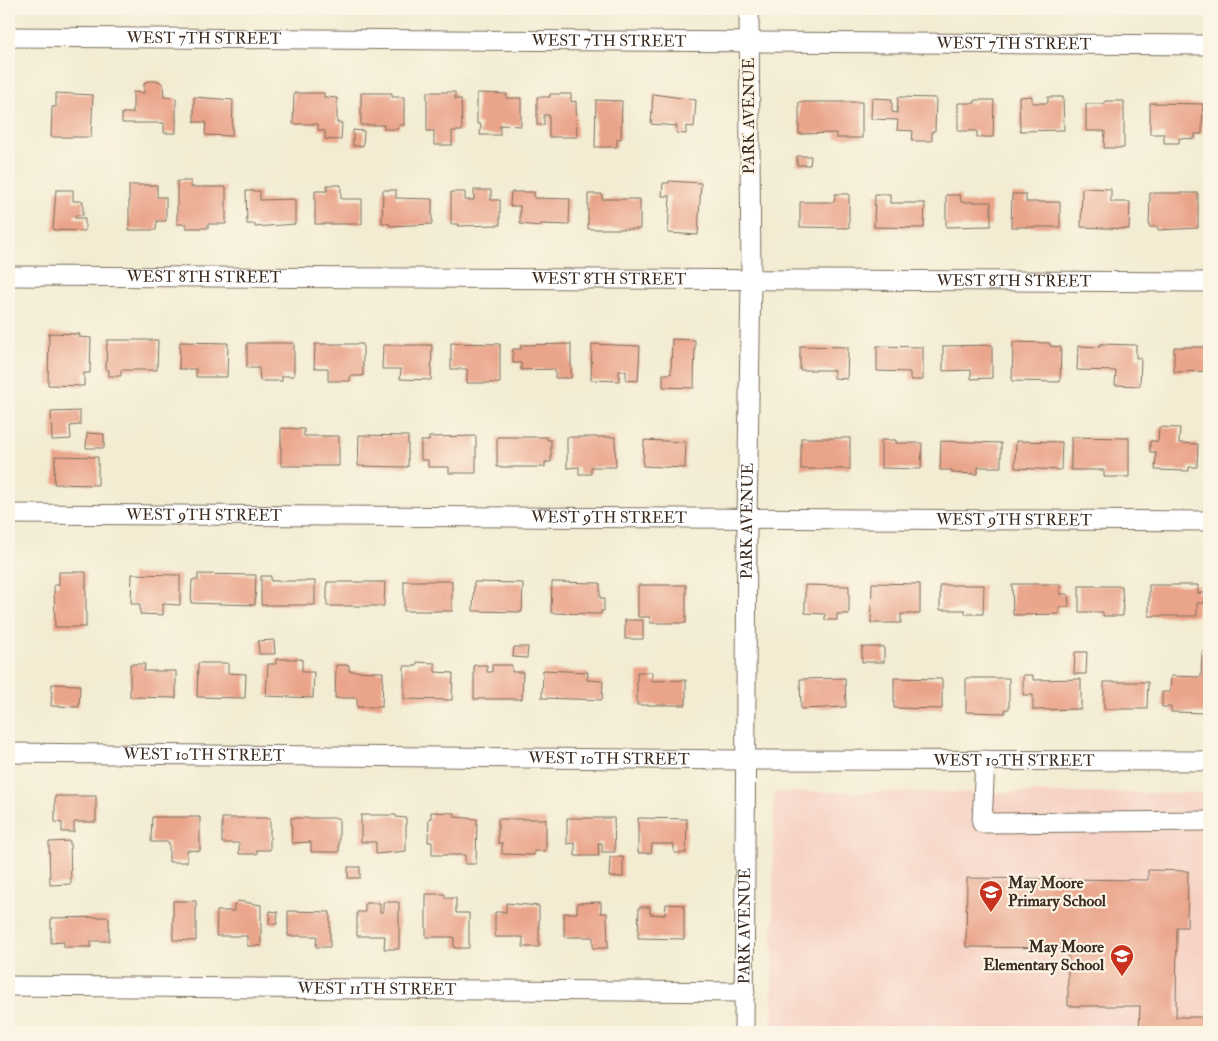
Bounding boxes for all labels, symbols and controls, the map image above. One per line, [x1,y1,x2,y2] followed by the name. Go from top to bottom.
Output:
[125,28,282,49] street label: WEST 7TH STREET
[530,30,687,52] street label: WEST 7TH STREET
[935,33,1092,54] street label: WEST 7TH STREET
[739,58,759,174] street label: PARK AVENUE
[125,267,282,287] street label: WEST 8TH STREET
[530,269,687,289] street label: WEST 8TH STREET
[935,271,1092,291] street label: WEST 8TH STREET
[737,463,758,579] street label: PARK AVENUE
[125,505,282,526] street label: WEST 9TH STREET
[530,507,687,528] street label: WEST 9TH STREET
[935,509,1092,530] street label: WEST 9TH STREET
[122,744,285,766] street label: WEST 10TH STREET
[527,748,690,769] street label: WEST 10TH STREET
[932,750,1095,771] street label: WEST 10TH STREET
[734,868,755,984] street label: PARK AVENUE
[1007,873,1107,912] place label: May Moore Primary School
[978,879,1004,913] school or university icon: May Moore Primary School
[983,937,1105,976] place label: May Moore Elementary School
[1109,943,1135,977] school or university icon: May Moore Elementary School
[296,978,457,1000] street label: WEST 11TH STREET

